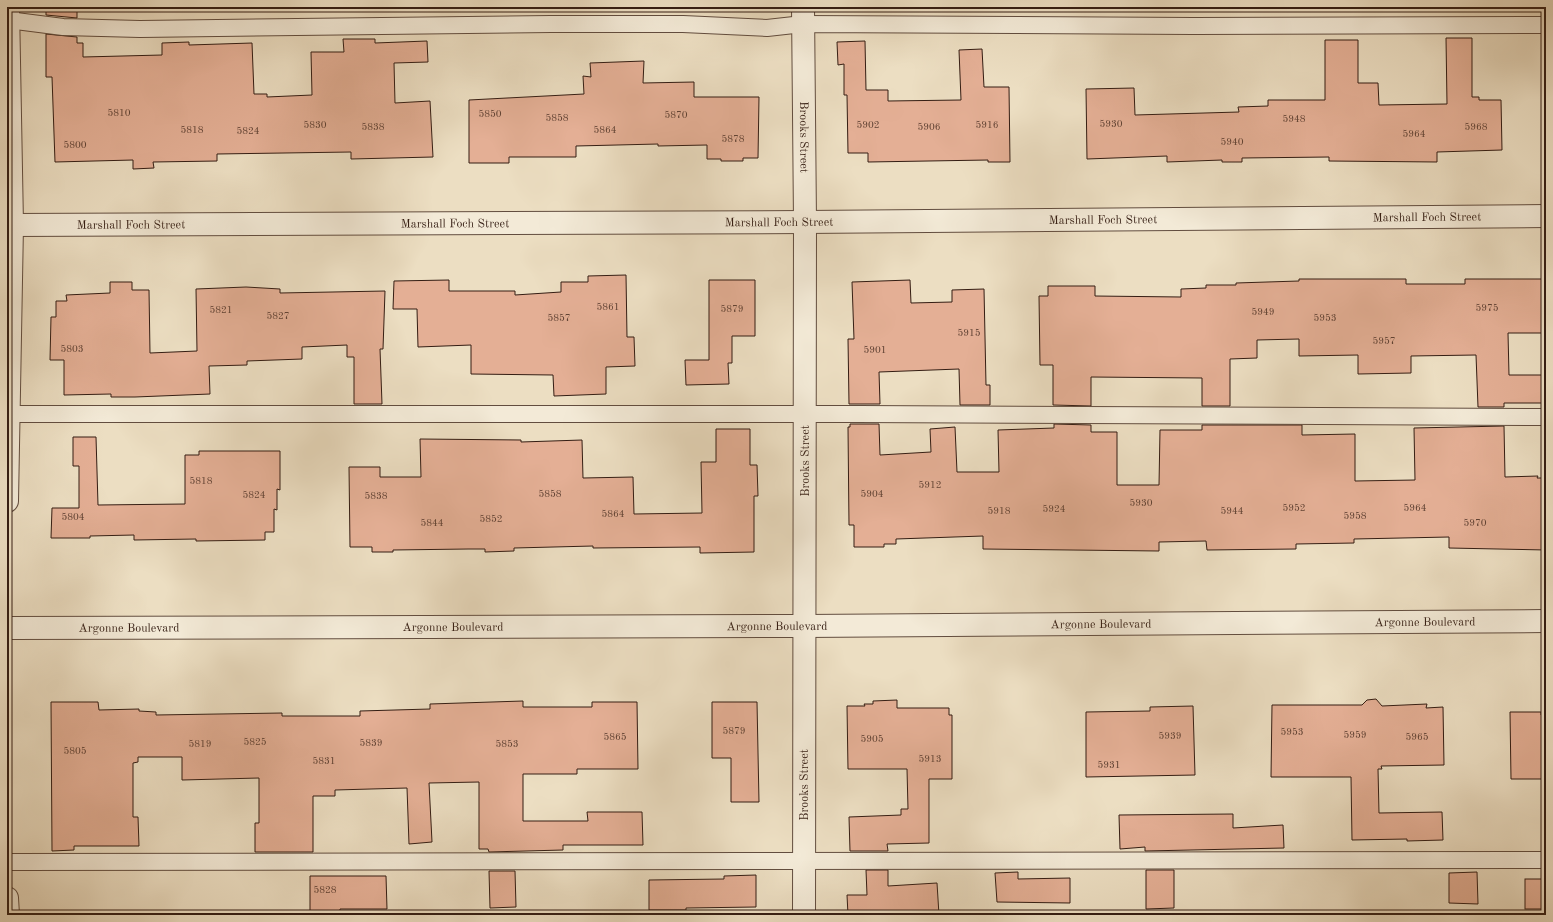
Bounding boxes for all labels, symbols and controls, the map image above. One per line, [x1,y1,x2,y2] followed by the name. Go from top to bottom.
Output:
[797,101,810,173] street label: Brooks Street
[107,108,131,118] house number: 5810
[478,109,502,119] house number: 5850
[664,110,688,120] house number: 5870
[545,113,569,123] house number: 5858
[1282,114,1306,124] house number: 5948
[1099,119,1123,129] house number: 5930
[303,120,327,130] house number: 5830
[856,120,880,130] house number: 5902
[975,120,999,130] house number: 5916
[361,122,385,132] house number: 5838
[917,122,941,132] house number: 5906
[1464,122,1488,132] house number: 5968
[180,125,204,135] house number: 5818
[593,125,617,135] house number: 5864
[236,126,260,136] house number: 5824
[1402,129,1426,139] house number: 5964
[721,134,745,144] house number: 5878
[1220,137,1244,147] house number: 5940
[63,140,87,150] house number: 5800
[1373,212,1481,224] street label: Marshall Foch Street
[1049,214,1157,227] street label: Marshall Foch Street
[725,217,833,229] street label: Marshall Foch Street
[401,218,509,231] street label: Marshall Foch Street
[77,219,185,232] street label: Marshall Foch Street
[596,302,620,312] house number: 5861
[1475,303,1499,313] house number: 5975
[720,304,744,314] house number: 5879
[209,305,233,315] house number: 5821
[1251,307,1275,317] house number: 5949
[266,311,290,321] house number: 5827
[547,313,571,323] house number: 5857
[1313,313,1337,323] house number: 5953
[957,328,981,338] house number: 5915
[1372,336,1396,346] house number: 5957
[60,344,84,354] house number: 5803
[863,345,887,355] house number: 5901
[800,425,812,497] street label: Brooks Street
[189,476,213,486] house number: 5818
[918,480,942,490] house number: 5912
[538,489,562,499] house number: 5858
[860,489,884,499] house number: 5904
[242,490,266,500] house number: 5824
[364,491,388,501] house number: 5838
[1129,498,1153,508] house number: 5930
[1282,503,1306,513] house number: 5952
[1403,503,1427,513] house number: 5964
[1042,504,1066,514] house number: 5924
[987,506,1011,516] house number: 5918
[1220,506,1244,516] house number: 5944
[601,509,625,519] house number: 5864
[1343,511,1367,521] house number: 5958
[61,512,85,522] house number: 5804
[479,514,503,524] house number: 5852
[420,518,444,528] house number: 5844
[1463,518,1487,528] house number: 5970
[1374,616,1476,629] street label: Argonne Boulevard
[1050,619,1152,631] street label: Argonne Boulevard
[727,621,828,633] street label: Argonne Boulevard
[403,622,503,634] street label: Argonne Boulevard
[79,623,179,635] street label: Argonne Boulevard
[722,726,746,736] house number: 5879
[1280,727,1304,737] house number: 5953
[1343,730,1367,740] house number: 5959
[1158,731,1182,741] house number: 5939
[603,732,627,742] house number: 5865
[1405,732,1429,742] house number: 5965
[860,734,884,744] house number: 5905
[243,737,267,747] house number: 5825
[359,738,383,748] house number: 5839
[188,739,212,749] house number: 5819
[495,739,519,749] house number: 5853
[63,746,87,756] house number: 5805
[799,749,811,821] street label: Brooks Street
[918,754,942,764] house number: 5913
[312,756,336,766] house number: 5831
[1097,760,1121,770] house number: 5931
[313,885,337,895] house number: 5828

